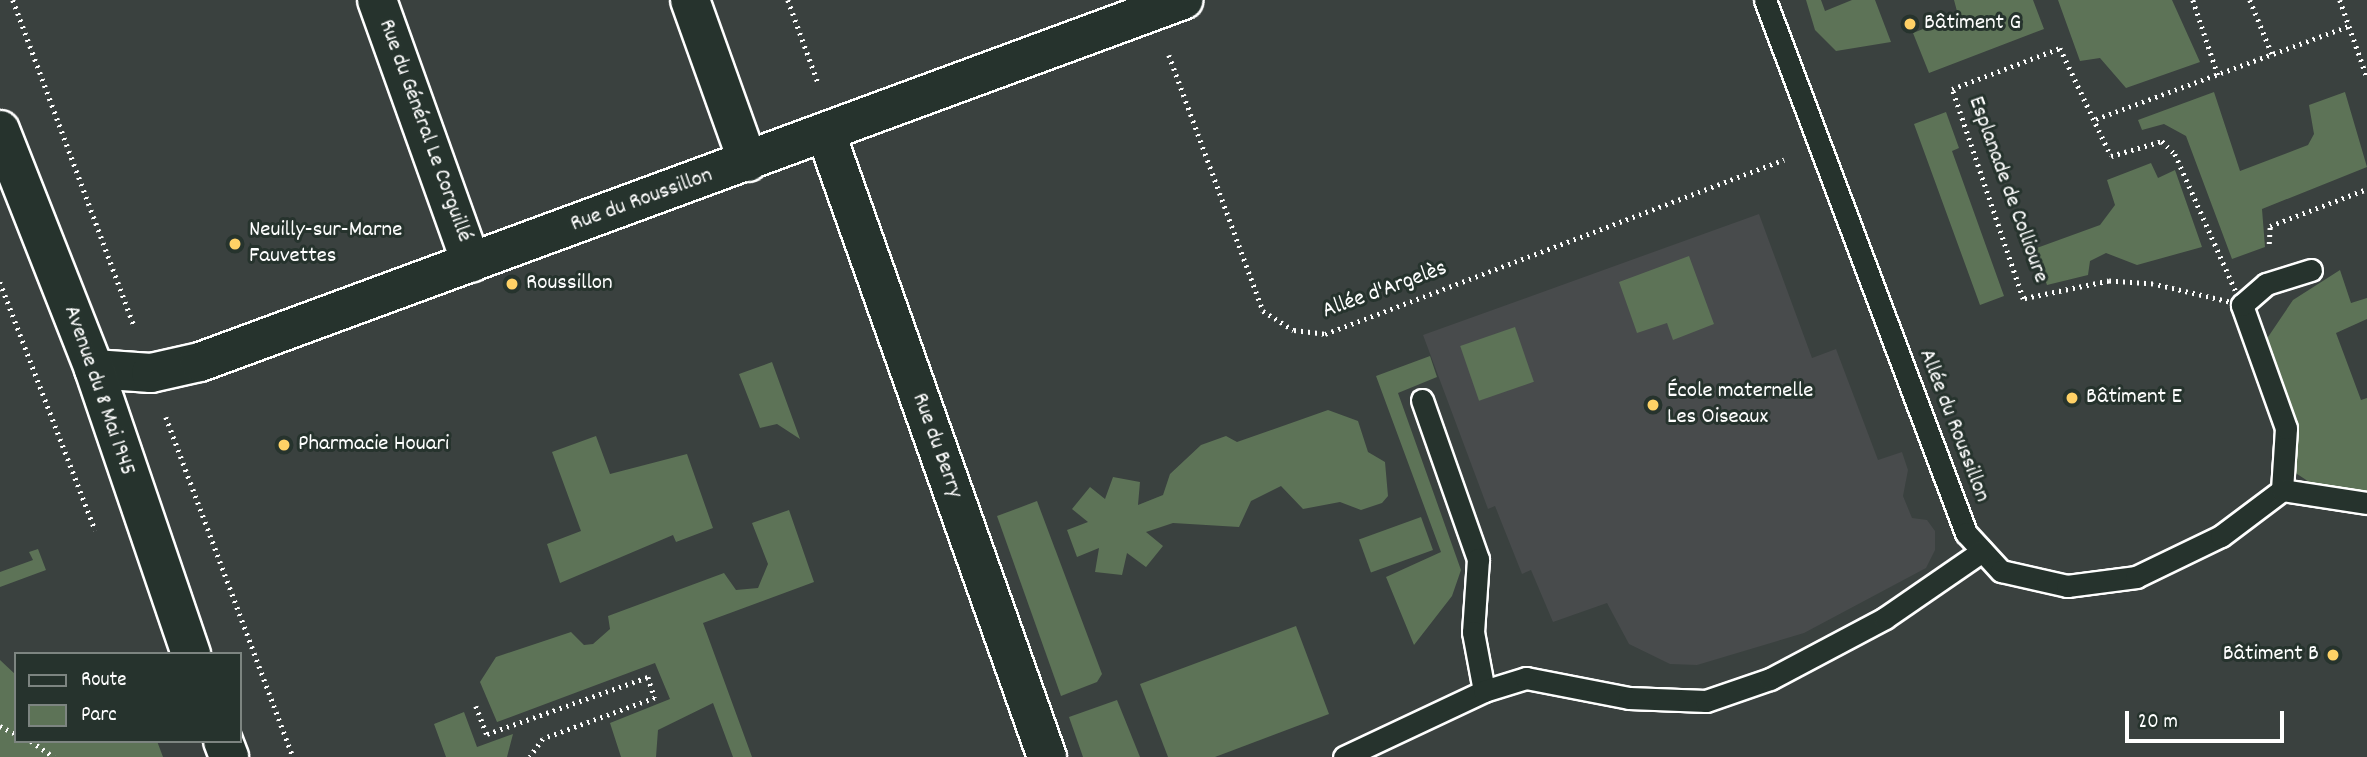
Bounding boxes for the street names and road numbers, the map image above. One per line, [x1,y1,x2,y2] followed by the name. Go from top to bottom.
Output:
[371,16,477,246] street label: Rue du Général Le Corguillé
[1960,93,2054,287] street label: Esplanade de Collioure
[567,163,717,239] street label: Rue du Roussillon
[1319,256,1451,326] street label: Allée d'Argelès
[56,302,140,480] street label: Avenue du 8 Mai 1945
[1911,346,1995,506] street label: Allée du Roussillon
[904,390,968,502] street label: Rue du Berry

